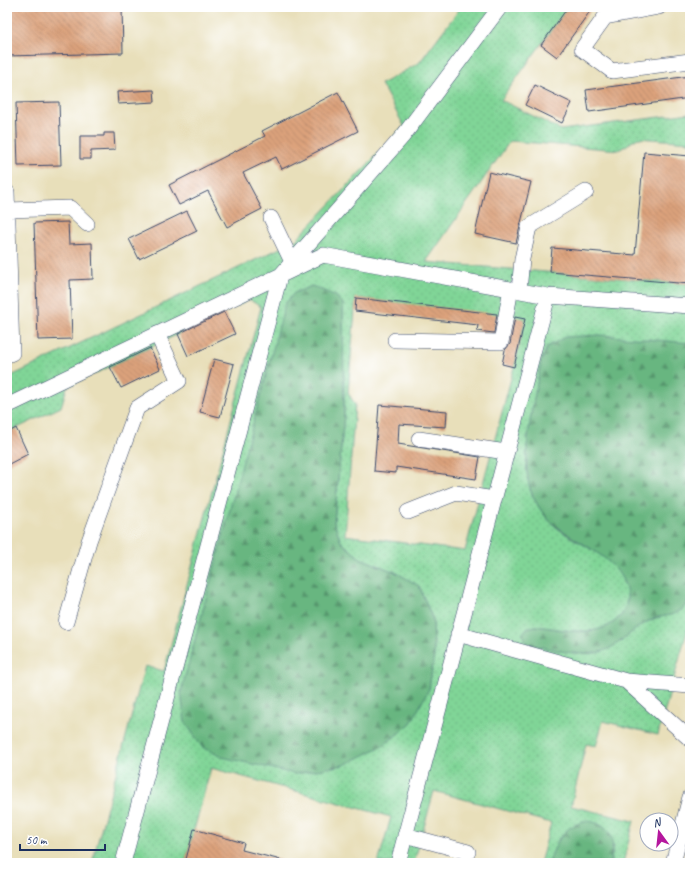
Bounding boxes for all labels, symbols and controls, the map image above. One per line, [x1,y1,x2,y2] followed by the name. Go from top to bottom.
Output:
[639,812,679,852] north arrow
[651,814,664,830] text: N
[20,826,105,852] scale bar
[26,832,48,848] text: 50 m

